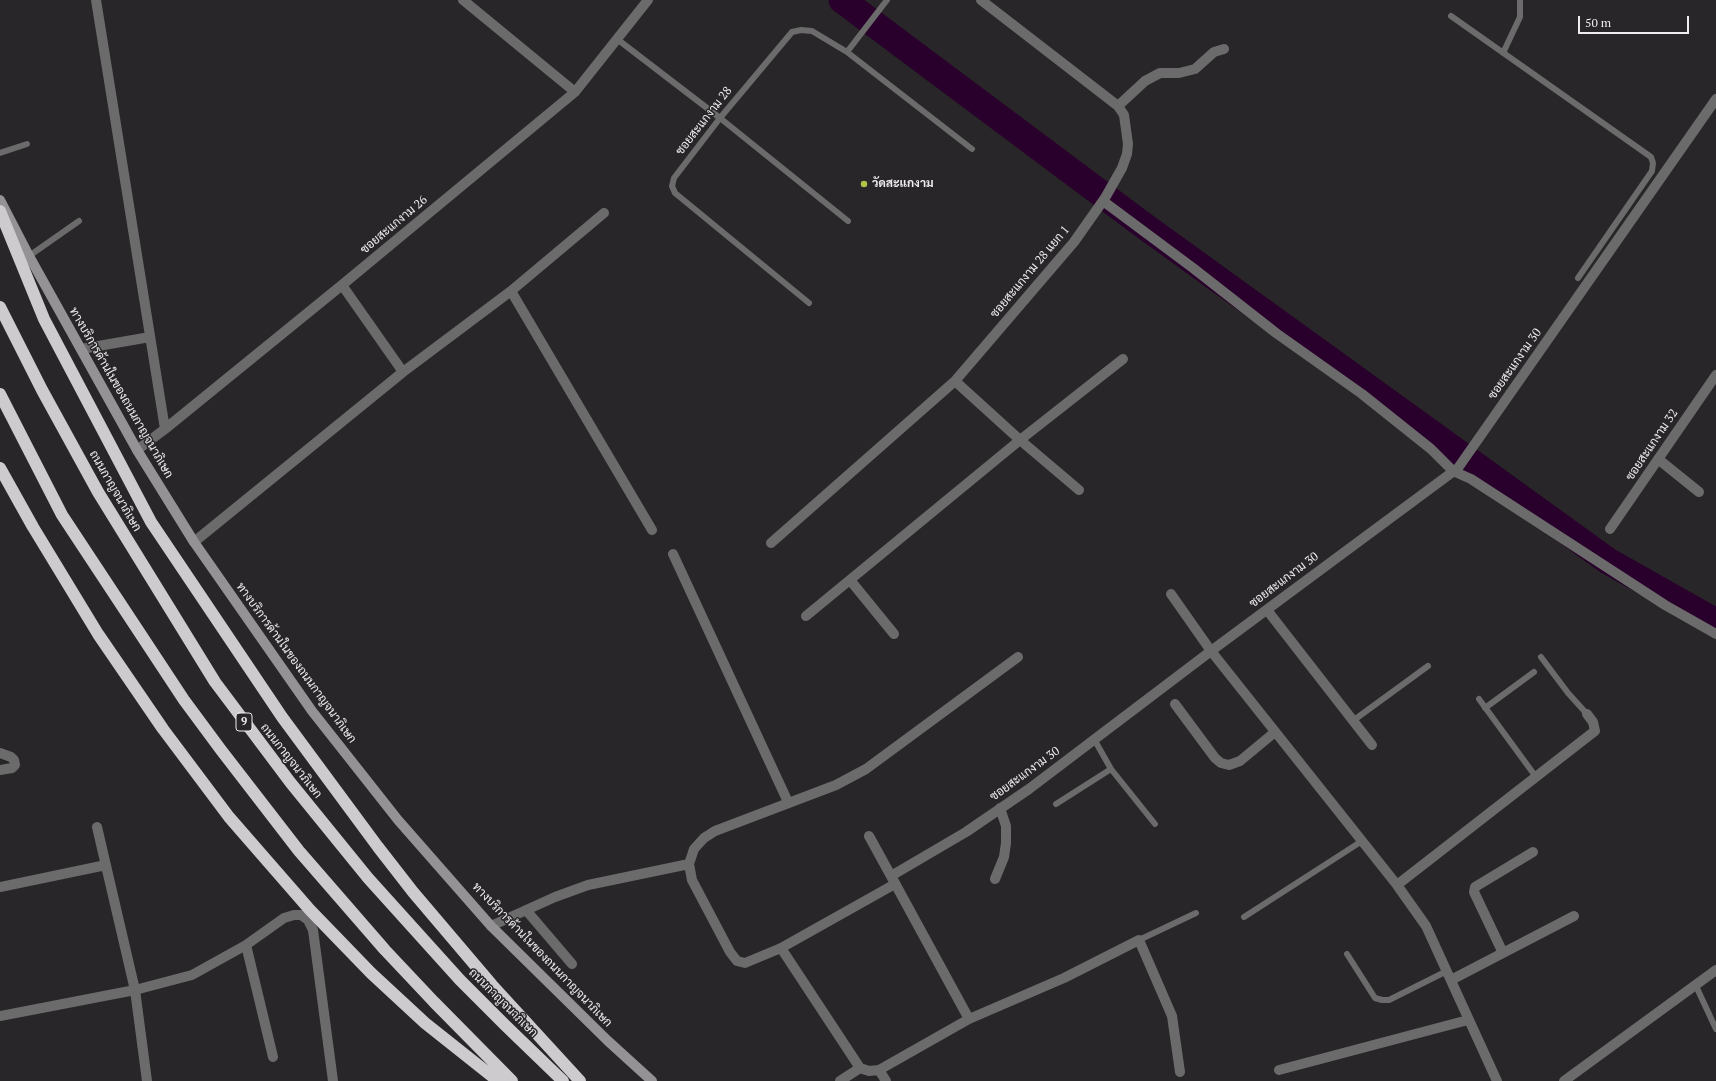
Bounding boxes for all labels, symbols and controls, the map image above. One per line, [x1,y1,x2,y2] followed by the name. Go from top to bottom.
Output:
[1580,8,1691,34] scale bar
[1585,15,1611,30] text: 50 m
[673,84,735,158] street label: ซอยสะแกงาม 28
[872,177,934,191] place label: วัดสะแกงาม
[859,179,869,189] marker: วัดสะแกงาม
[358,193,430,257] street label: ซอยสะแกงาม 26
[987,223,1073,321] street label: ซอยสะแกงาม 28 แยก 1
[66,305,176,481] street label: ทางบริการด้านในของถนนกาญจนาภิเษก
[1485,326,1545,402] street label: ซอยสะแกงาม 30
[1623,407,1681,483] street label: ซอยสะแกงาม 32
[86,448,144,534] street label: ถนนกาญจนาภิเษก
[1247,549,1321,611] street label: ซอยสะแกงาม 30
[233,580,359,746] street label: ทางบริการด้านในของถนนกาญจนาภิเษก
[236,713,252,731] road number: 9
[257,721,325,801] street label: ถนนกาญจนาภิเษก
[987,744,1063,804] street label: ซอยสะแกงาม 30
[469,880,615,1030] street label: ทางบริการด้านในของถนนกาญจนาภิเษก
[466,966,540,1040] street label: ถนนกาญจนาภิเษก

